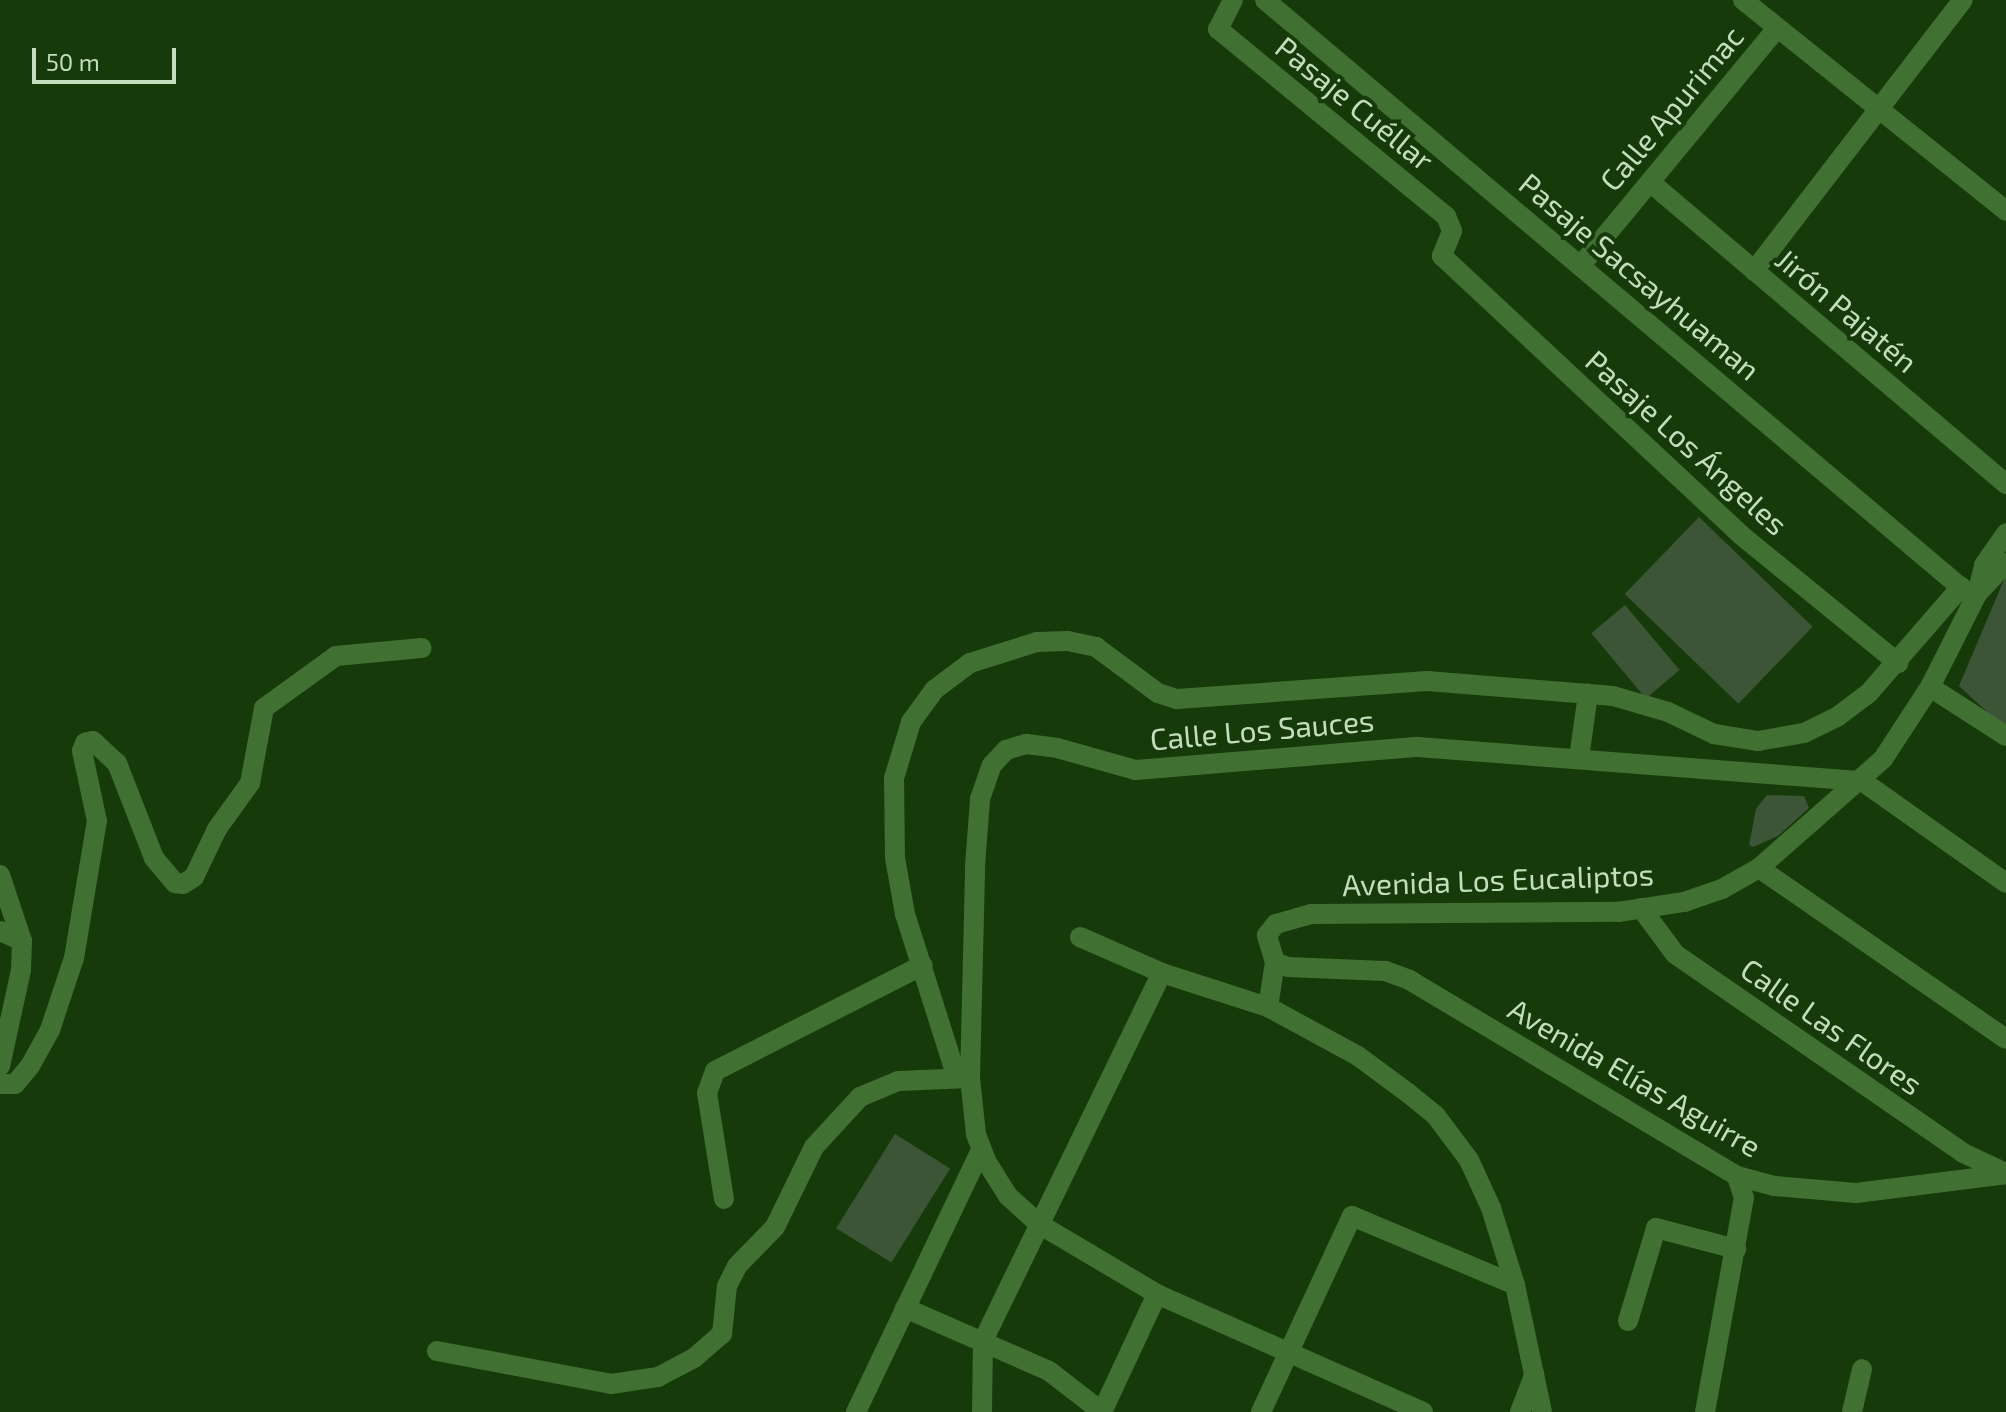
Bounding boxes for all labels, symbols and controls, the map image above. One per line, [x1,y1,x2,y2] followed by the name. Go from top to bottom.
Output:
[1592,18,1750,198] street label: Calle Apurimac
[1269,28,1441,178] street label: Pasaje Cuéllar
[36,32,180,82] scale bar
[46,47,100,76] text: 50 m
[1512,165,1768,387] street label: Pasaje Sacsayhuaman
[1769,240,1925,380] street label: Jirón Pajatén
[1579,342,1795,542] street label: Pasaje Los Ángeles
[1149,701,1375,757] street label: Calle Los Sauces
[1342,856,1654,902] street label: Avenida Los Eucaliptos
[1734,950,1930,1102] street label: Calle Las Flores
[1502,990,1768,1164] street label: Avenida Elías Aguirre

